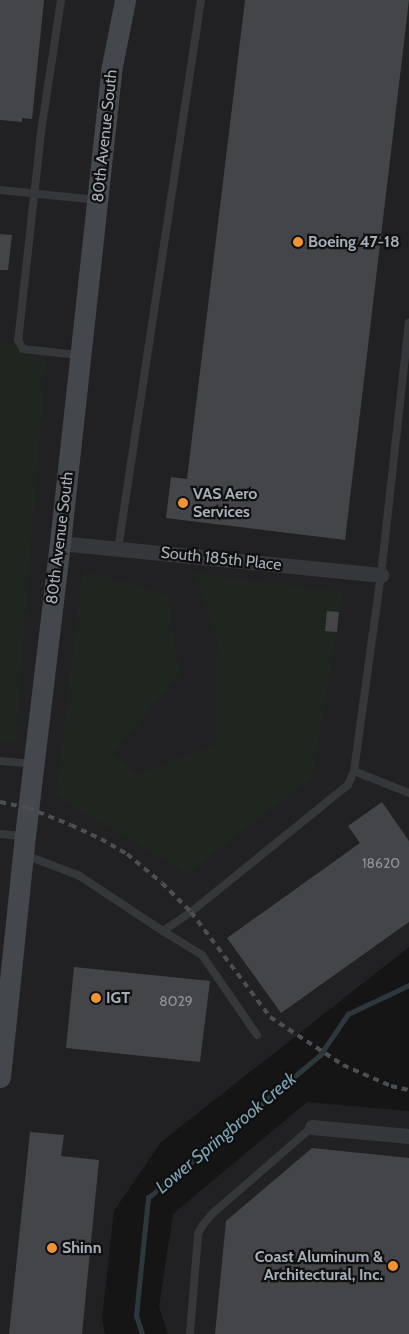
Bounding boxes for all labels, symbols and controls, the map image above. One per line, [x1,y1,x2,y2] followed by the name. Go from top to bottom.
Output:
[88,69,122,203] street label: 80th Avenue South
[308,232,400,252] place label: Boeing 47-18
[292,236,304,248] marker: Boeing 47-18
[42,471,78,605] street label: 80th Avenue South
[193,484,257,522] place label: VAS Aero Services
[177,497,189,509] marker: VAS Aero Services
[160,543,282,575] street label: South 185th Place
[362,855,400,871] house number: 18620
[106,988,130,1008] place label: IGT
[90,992,102,1004] marker: IGT
[159,993,193,1009] house number: 8029
[151,1068,301,1198] water label: Lower Springbrook Creek
[62,1238,102,1258] place label: Shinn
[46,1242,58,1254] marker: Shinn
[255,1247,383,1285] place label: Coast Aluminum & Architectural, Inc.
[387,1260,399,1272] marker: Coast Aluminum & Architectural, Inc.

